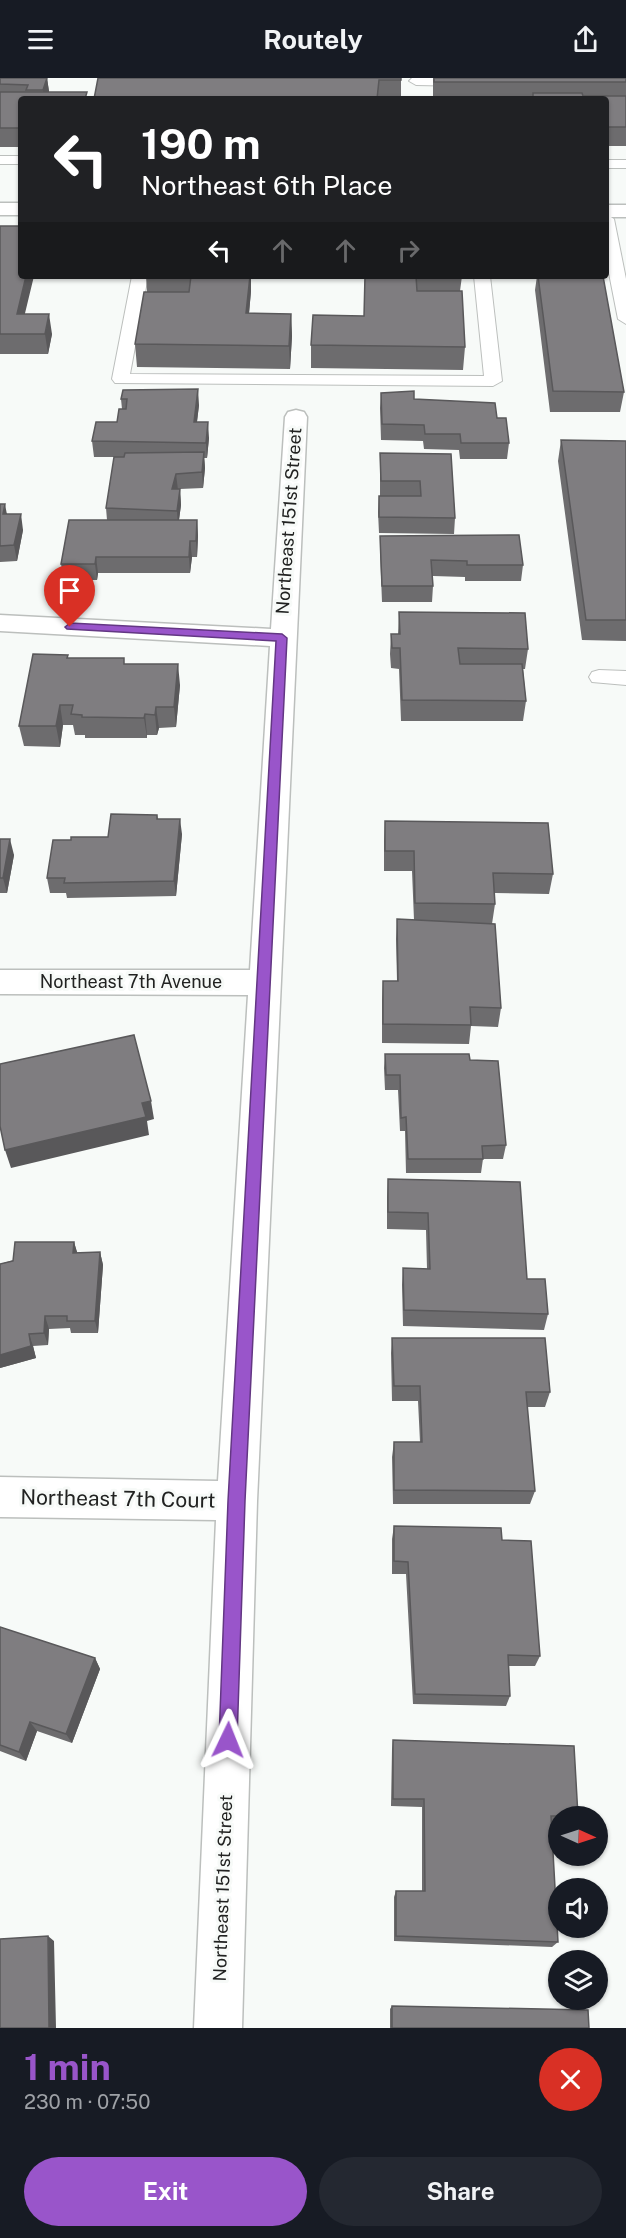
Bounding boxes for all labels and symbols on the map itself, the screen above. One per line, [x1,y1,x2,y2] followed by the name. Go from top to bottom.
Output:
[272,427,305,615] street label: Northeast 151st Street
[44,565,95,627] pin
[40,971,222,992] street label: Northeast 7th Avenue
[20,1484,216,1513] street label: Northeast 7th Court
[196,1708,260,1772] position arrow
[209,1794,236,1982] street label: Northeast 151st Street
[548,1806,608,1866] north arrow

